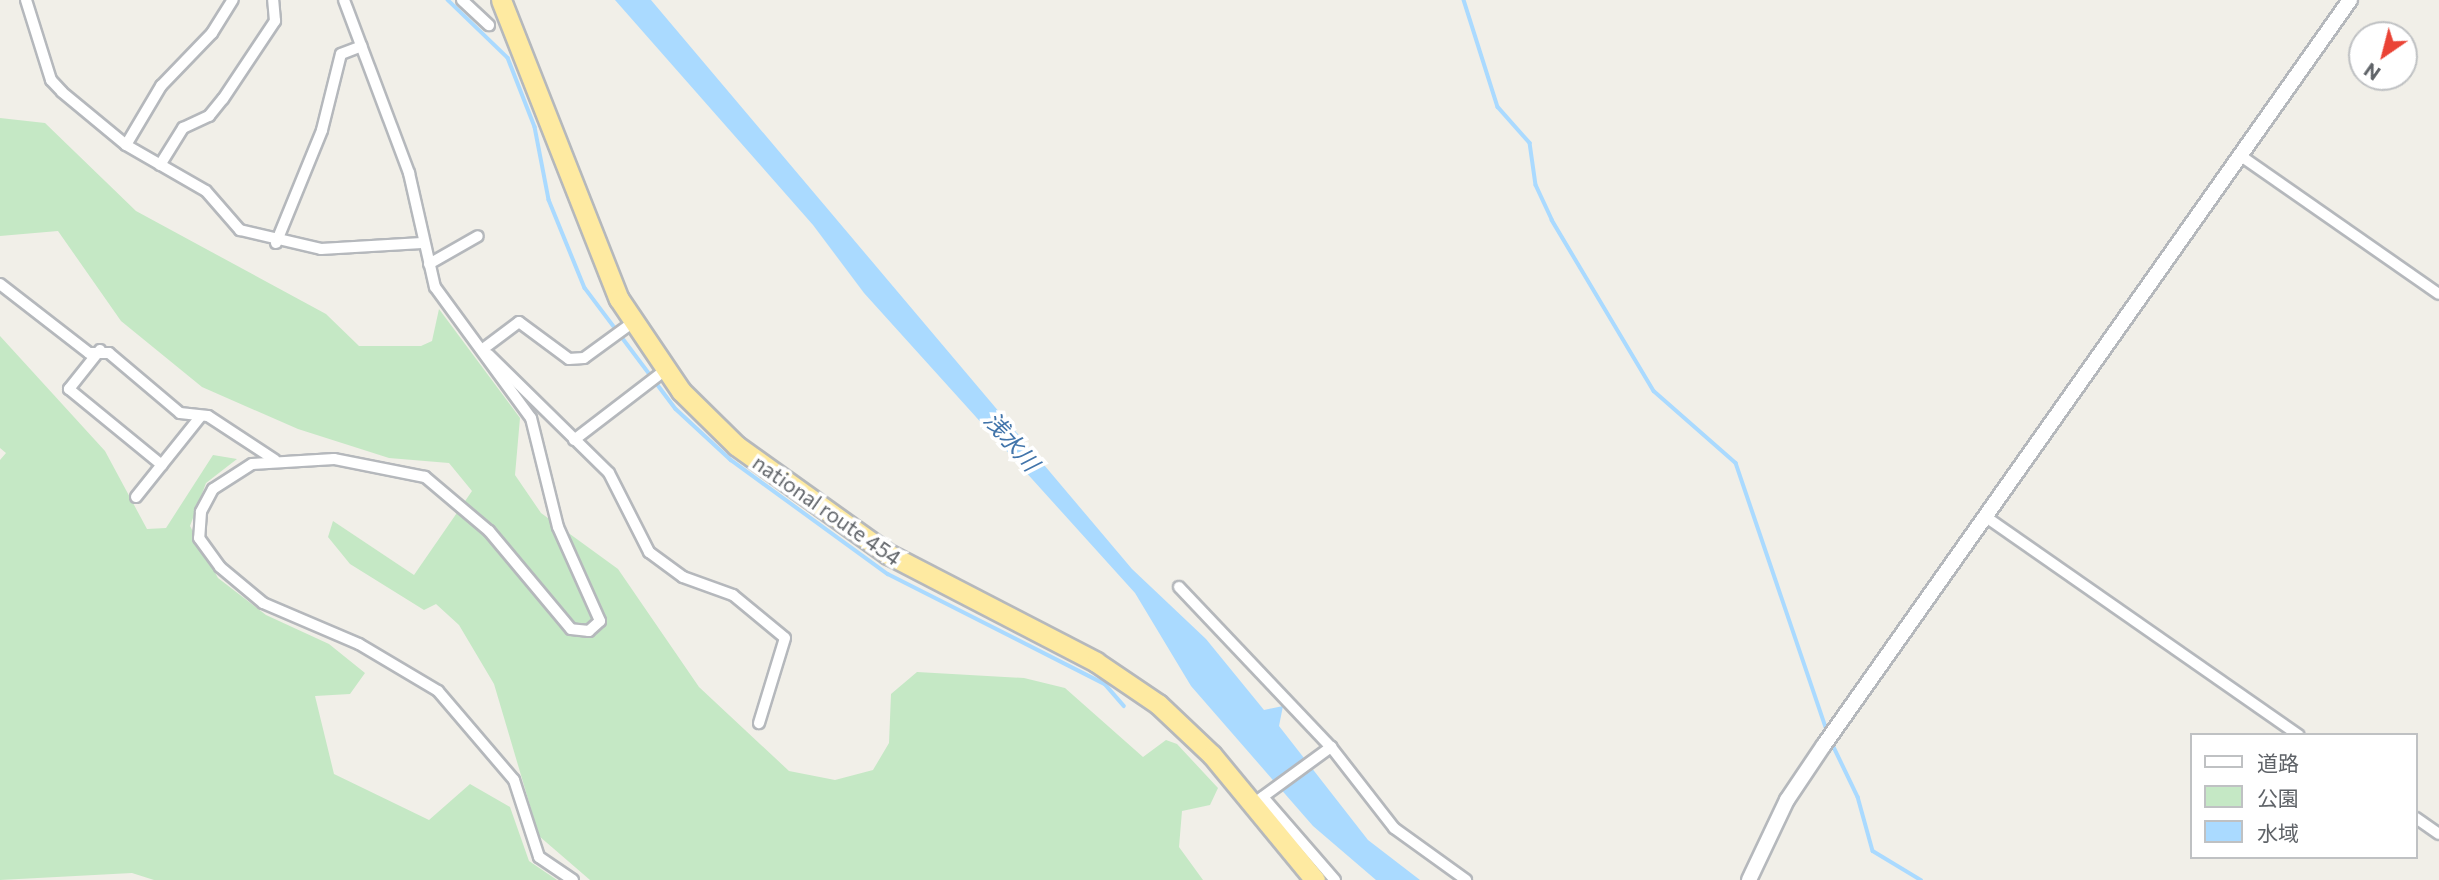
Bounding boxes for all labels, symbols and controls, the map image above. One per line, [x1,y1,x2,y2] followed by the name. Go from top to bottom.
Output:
[2348,21,2418,91] north arrow
[2359,58,2384,85] text: N
[979,406,1045,476] water label: 浅水川
[748,449,906,571] street label: national route 454
[2190,733,2418,859] legend
[2257,750,2299,775] text: 道路
[2257,785,2299,810] text: 公園
[2257,820,2299,845] text: 水域

